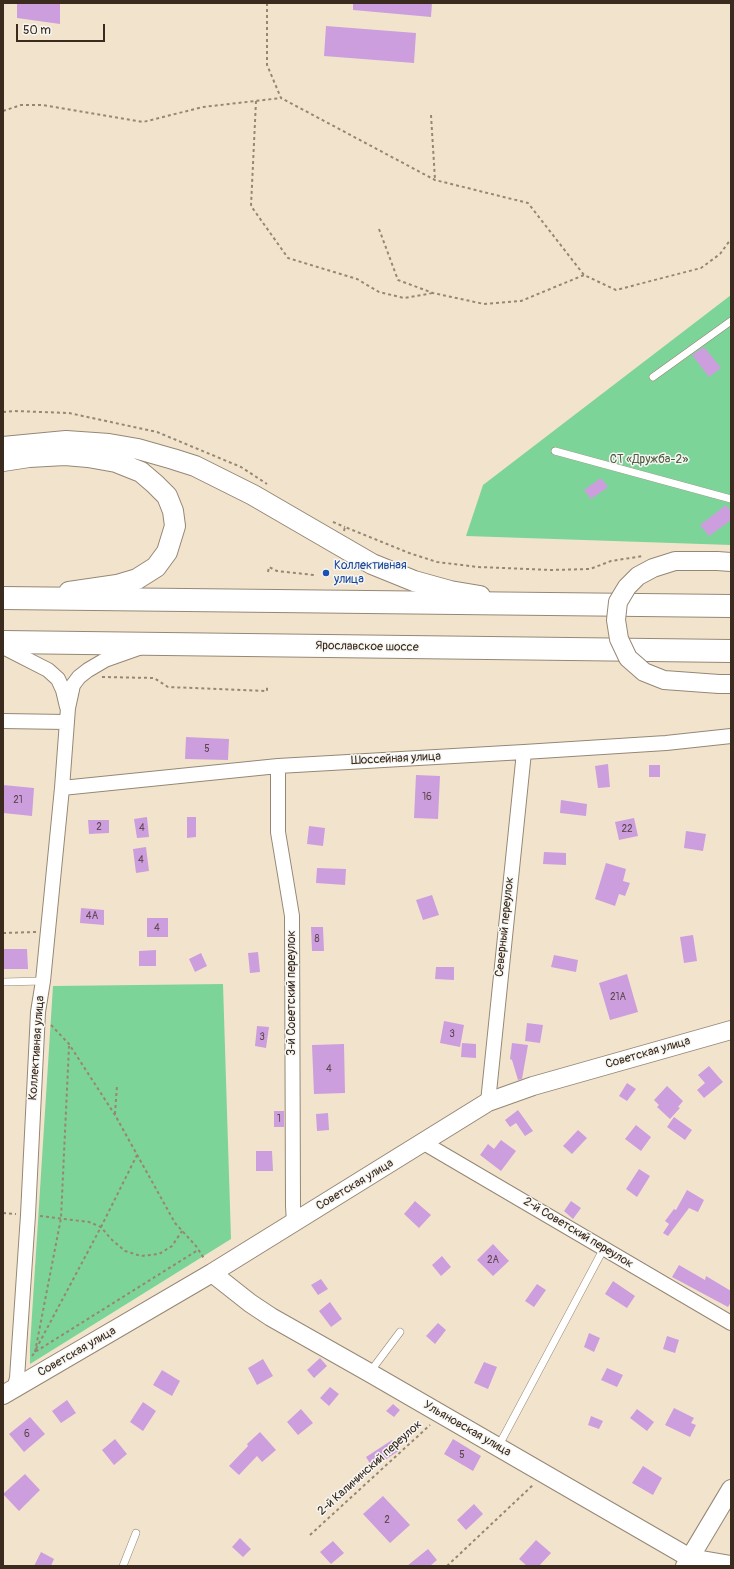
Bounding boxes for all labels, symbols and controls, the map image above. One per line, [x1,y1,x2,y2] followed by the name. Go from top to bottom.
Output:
[18,16,107,42] scale bar
[23,23,51,38] text: 50 m
[610,453,688,467] park label: СТ «Дружба-2»
[334,559,407,587] place label: Коллективная улица
[321,568,331,578] marker: Коллективная улица
[315,639,419,655] street label: Ярославское шоссе
[204,743,210,755] house number: 5
[351,749,441,769] street label: Шоссейная улица
[422,791,432,803] house number: 16
[13,794,23,806] house number: 21
[96,821,102,833] house number: 2
[139,822,145,834] house number: 4
[621,823,633,835] house number: 22
[138,854,144,866] house number: 4
[493,876,517,978] street label: Северный переулок
[86,910,98,922] house number: 4А
[154,922,160,934] house number: 4
[285,930,299,1056] street label: 3-й Советский переулок
[314,933,320,945] house number: 8
[610,991,626,1003] house number: 21А
[26,995,48,1101] street label: Коллективная улица
[449,1028,455,1040] house number: 3
[259,1031,265,1043] house number: 3
[604,1034,692,1072] street label: Советская улица
[326,1063,332,1075] house number: 4
[277,1113,281,1125] house number: 1
[314,1156,396,1214] street label: Советская улица
[520,1195,636,1271] street label: 2-й Советский переулок
[487,1254,499,1266] house number: 2А
[35,1324,119,1380] street label: Советская улица
[421,1398,513,1460] street label: Ульяновская улица
[315,1417,425,1519] street label: 2-й Калининский переулок
[24,1428,30,1440] house number: 6
[459,1449,465,1461] house number: 5
[384,1514,390,1526] house number: 2

